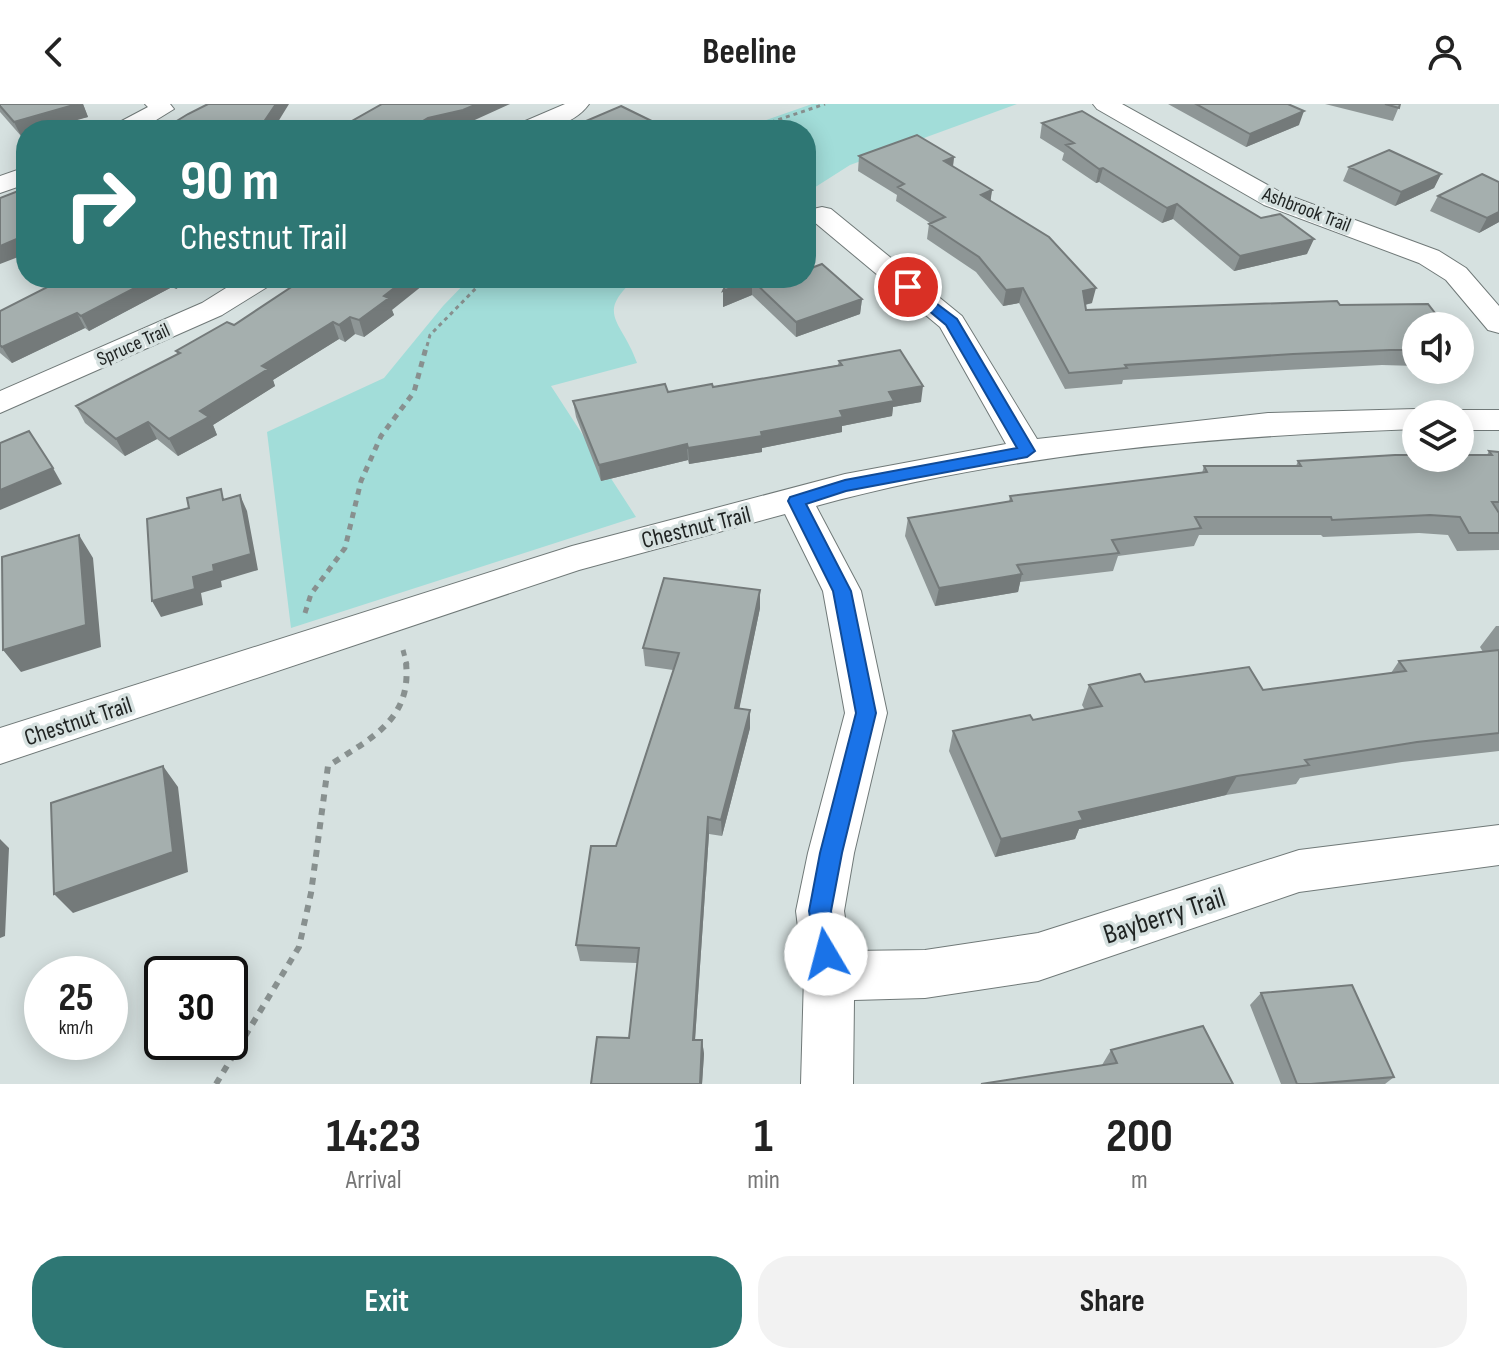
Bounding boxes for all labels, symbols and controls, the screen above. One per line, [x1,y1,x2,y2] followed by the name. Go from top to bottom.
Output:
[32,30,76,74] icon: back
[1423,30,1467,74] icon: person
[702,31,797,74] text: Beeline
[180,149,279,216] text: 90 m
[48,152,152,256] icon: right
[1258,182,1354,238] street label: Ashbrook Trail
[180,217,347,260] text: Chestnut Trail
[874,253,942,321] pin
[886,265,930,309] icon: arrive
[1402,312,1474,472] map controls
[1402,312,1474,384] button: sound
[93,318,174,372] street label: Spruce Trail
[1402,400,1474,472] button: layers
[638,500,754,555] street label: Chestnut Trail
[21,690,136,753] street label: Chestnut Trail
[1099,881,1230,952] street label: Bayberry Trail
[784,912,868,996] position arrow
[144,956,248,1060] speed limit sign: 30
[58,974,94,1022] text: 25
[59,1016,93,1040] text: km/h
[326,1108,421,1165] text: 14:23
[754,1108,773,1165] text: 1
[1106,1108,1173,1165] text: 200
[346,1165,402,1196] text: Arrival
[747,1165,780,1196] text: min
[1131,1165,1148,1196] text: m
[32,1256,742,1348] button: Exit
[758,1256,1467,1348] button: Share

